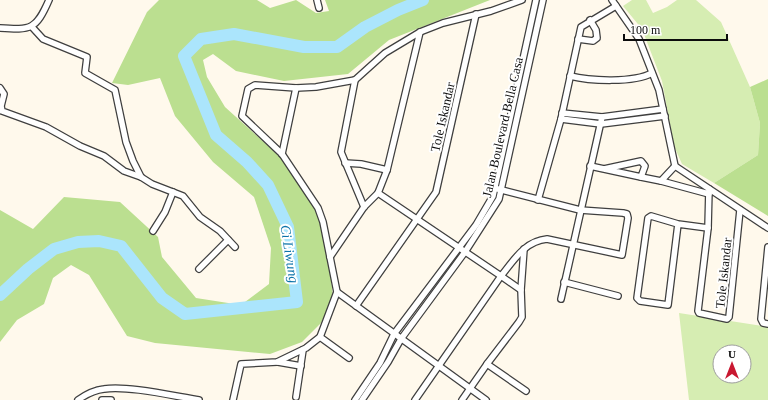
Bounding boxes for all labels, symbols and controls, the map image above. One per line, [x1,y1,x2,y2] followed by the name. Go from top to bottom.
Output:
[624,16,727,42] scale bar
[630,23,661,37] text: 100 m
[479,55,526,199] street label: Jalan Boulevard Bella Casa
[427,80,458,153] street label: Tole Iskandar
[278,224,302,284] water label: Ci Liwung
[712,236,735,309] street label: Tole Iskandar
[712,344,752,384] north arrow
[728,348,736,360] text: U

